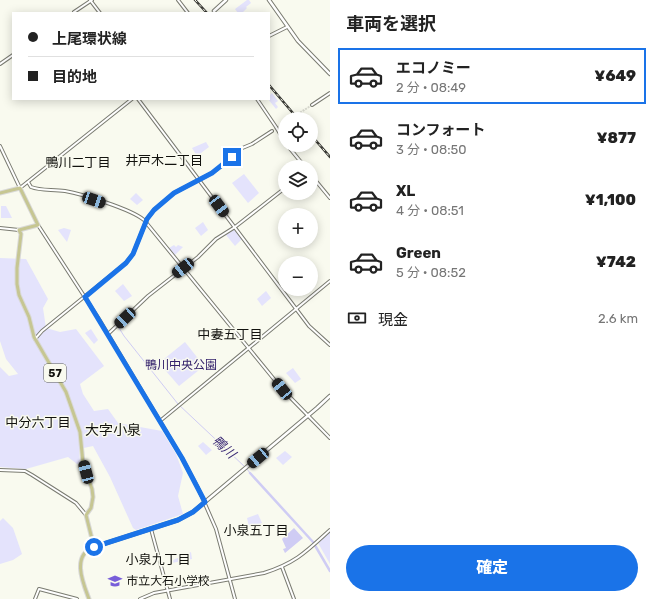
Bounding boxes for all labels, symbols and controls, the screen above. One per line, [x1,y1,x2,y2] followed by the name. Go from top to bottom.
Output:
[346,13,436,35] text: 車両を選択
[52,30,127,48] text: 上尾環状線
[348,58,384,94] icon: car
[396,59,471,77] text: エコノミー
[595,67,636,85] text: ¥649
[52,68,97,86] text: 目的地
[396,80,466,95] text: 2 分 · 08:49
[278,112,318,296] map controls
[278,112,318,152] button: locate
[348,120,384,156] icon: car
[396,121,486,139] text: コンフォート
[597,129,636,147] text: ¥877
[396,142,467,157] text: 3 分 · 08:50
[223,148,241,166] route end
[125,153,203,168] district label: 井戸木二丁目
[45,155,111,170] district label: 鴨川二丁目
[278,160,318,200] button: layers
[348,182,384,218] icon: car
[396,182,415,200] text: XL
[81,190,107,210] car
[585,191,636,209] text: ¥1,100
[207,193,231,219] car
[396,203,464,218] text: 4 分 · 08:51
[278,208,318,248] button: +
[348,244,384,280] icon: car
[396,244,441,262] text: Green
[596,253,636,271] text: ¥742
[170,256,196,280] car
[278,256,318,296] button: −
[396,265,466,280] text: 5 分 · 08:52
[112,305,138,331] car
[346,307,368,329] icon: cash
[378,311,408,329] text: 現金
[598,311,638,326] text: 2.6 km
[197,327,263,342] district label: 中妻五丁目
[145,358,217,372] park label: 鴨川中央公園
[44,364,66,382] road number: 57
[270,376,294,402] car
[5,415,71,430] district label: 中分六丁目
[85,422,141,439] district label: 大字小泉
[209,433,240,463] water label: 鴨川
[245,446,271,470] car
[77,459,95,485] car
[223,523,289,538] district label: 小泉五丁目
[85,538,103,556] route start
[346,545,638,591] button: 確定
[125,552,191,567] district label: 小泉九丁目
[107,573,123,589] school or university icon: 市立大石小学校
[126,574,210,588] place label: 市立大石小学校

